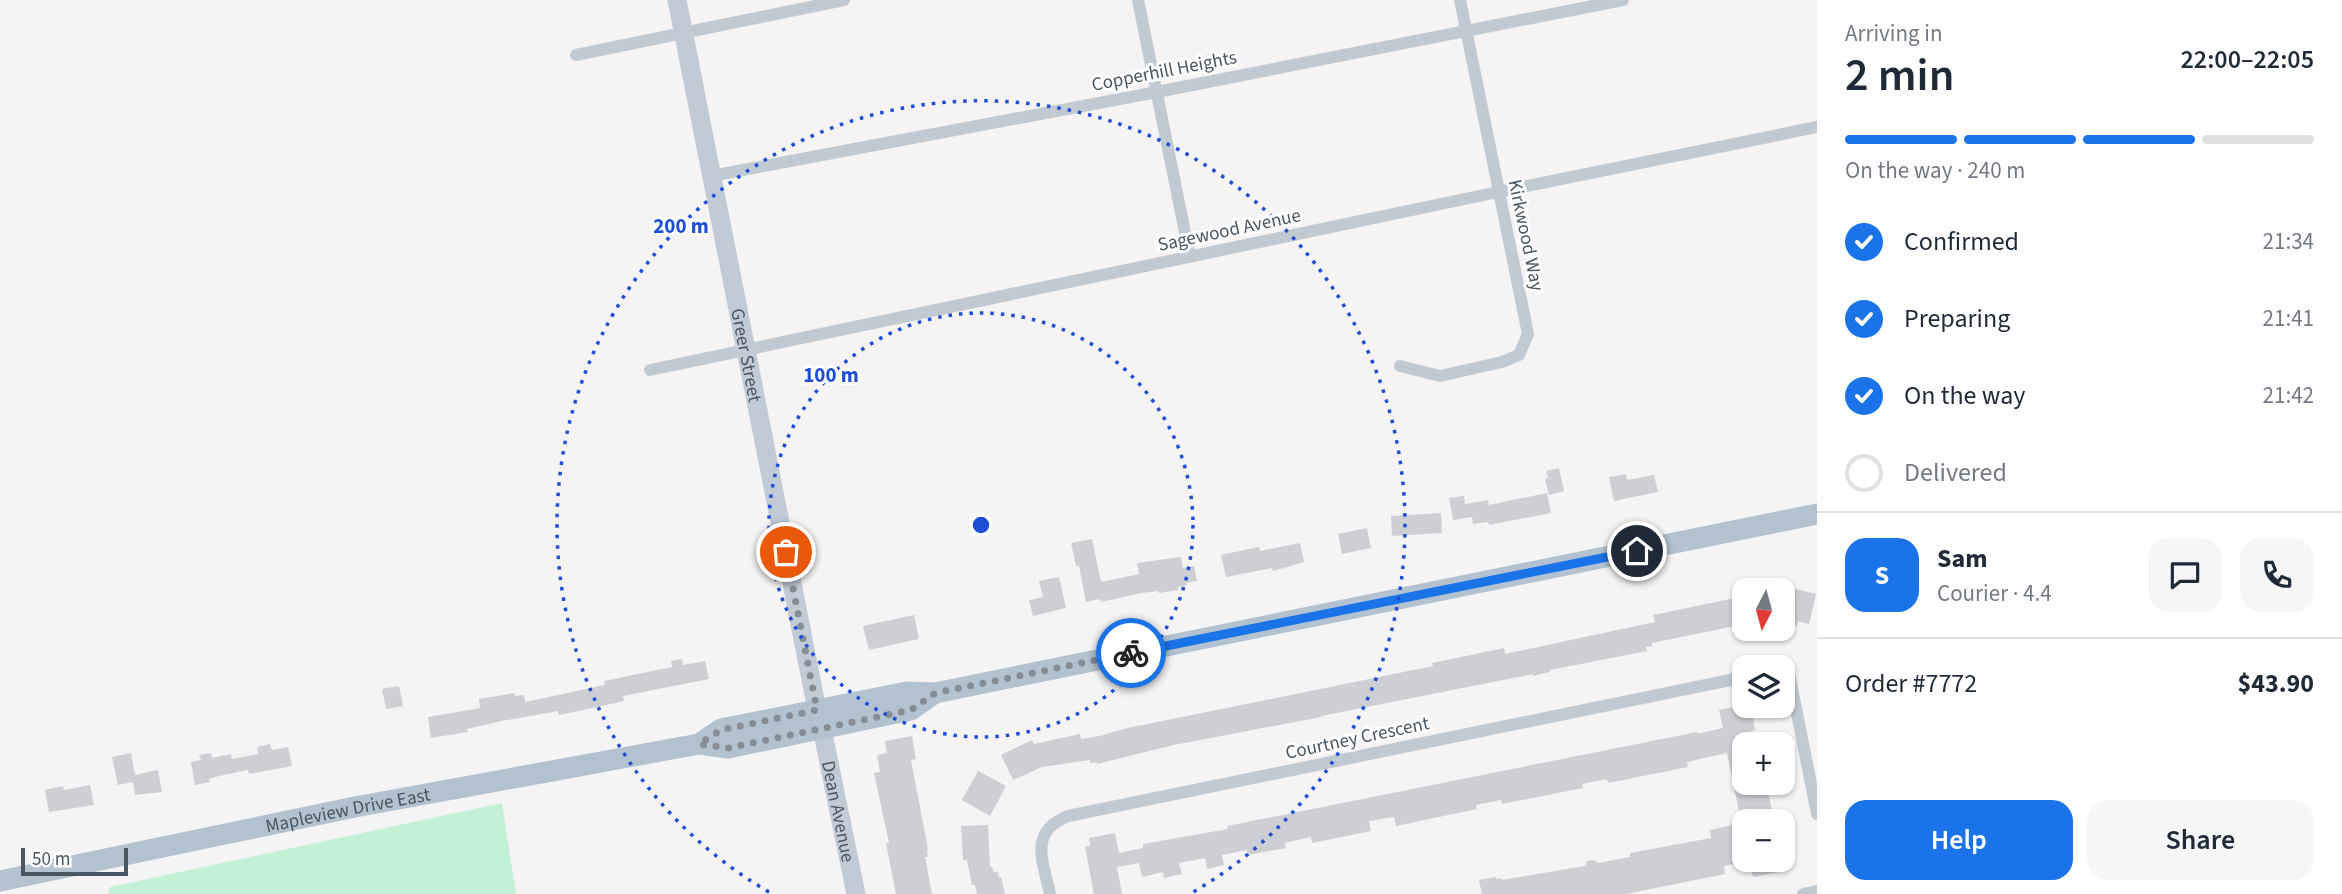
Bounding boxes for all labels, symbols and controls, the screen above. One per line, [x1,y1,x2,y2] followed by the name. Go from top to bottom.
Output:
[1845,17,1943,50] text: Arriving in
[2181,41,2314,78] text: 22:00–22:05
[1845,43,1954,108] text: 2 min
[1089,44,1239,99] street label: Copperhill Heights
[1845,154,2025,187] text: On the way · 240 m
[1501,177,1551,294] street label: Kirkwood Way
[1155,202,1303,259] street label: Sagewood Avenue
[653,211,709,241] text: 200 m
[1845,223,1883,261] icon: check
[1904,223,2019,260] text: Confirmed
[2263,225,2314,258] text: 21:34
[1845,300,1883,338] icon: check
[1904,300,2010,337] text: Preparing
[2263,302,2314,335] text: 21:41
[723,306,768,405] street label: Greer Street
[803,360,859,390] text: 100 m
[1845,377,1883,415] icon: check
[1904,377,2025,414] text: On the way
[2263,379,2314,412] text: 21:42
[1904,454,2007,491] text: Delivered
[969,513,993,537] centre of rings
[1607,521,1667,581] pin
[756,522,816,582] pin
[1618,532,1656,570] icon: home
[767,533,805,571] icon: bag
[2148,538,2222,612] button: chat
[2240,538,2314,612] button: phone
[1937,540,1987,577] text: Sam
[1875,557,1889,594] text: S
[1937,577,2052,610] text: Courier · 4.4
[1732,578,1796,640] north arrow
[1732,578,1795,872] map controls
[1096,618,1166,688] courier
[1112,634,1150,672] icon: bike
[1732,655,1795,718] button: layers
[1845,665,1977,702] text: Order #7772
[2238,665,2314,702] text: $43.90
[1283,710,1432,767] street label: Courtney Crescent
[1732,732,1795,795] button: +
[814,758,861,865] street label: Dean Avenue
[263,781,433,840] street label: Mapleview Drive East
[1845,800,2073,880] button: Help
[2087,800,2314,880] button: Share
[1732,809,1795,872] button: −
[21,845,128,877] scale bar
[32,846,70,873] text: 50 m

